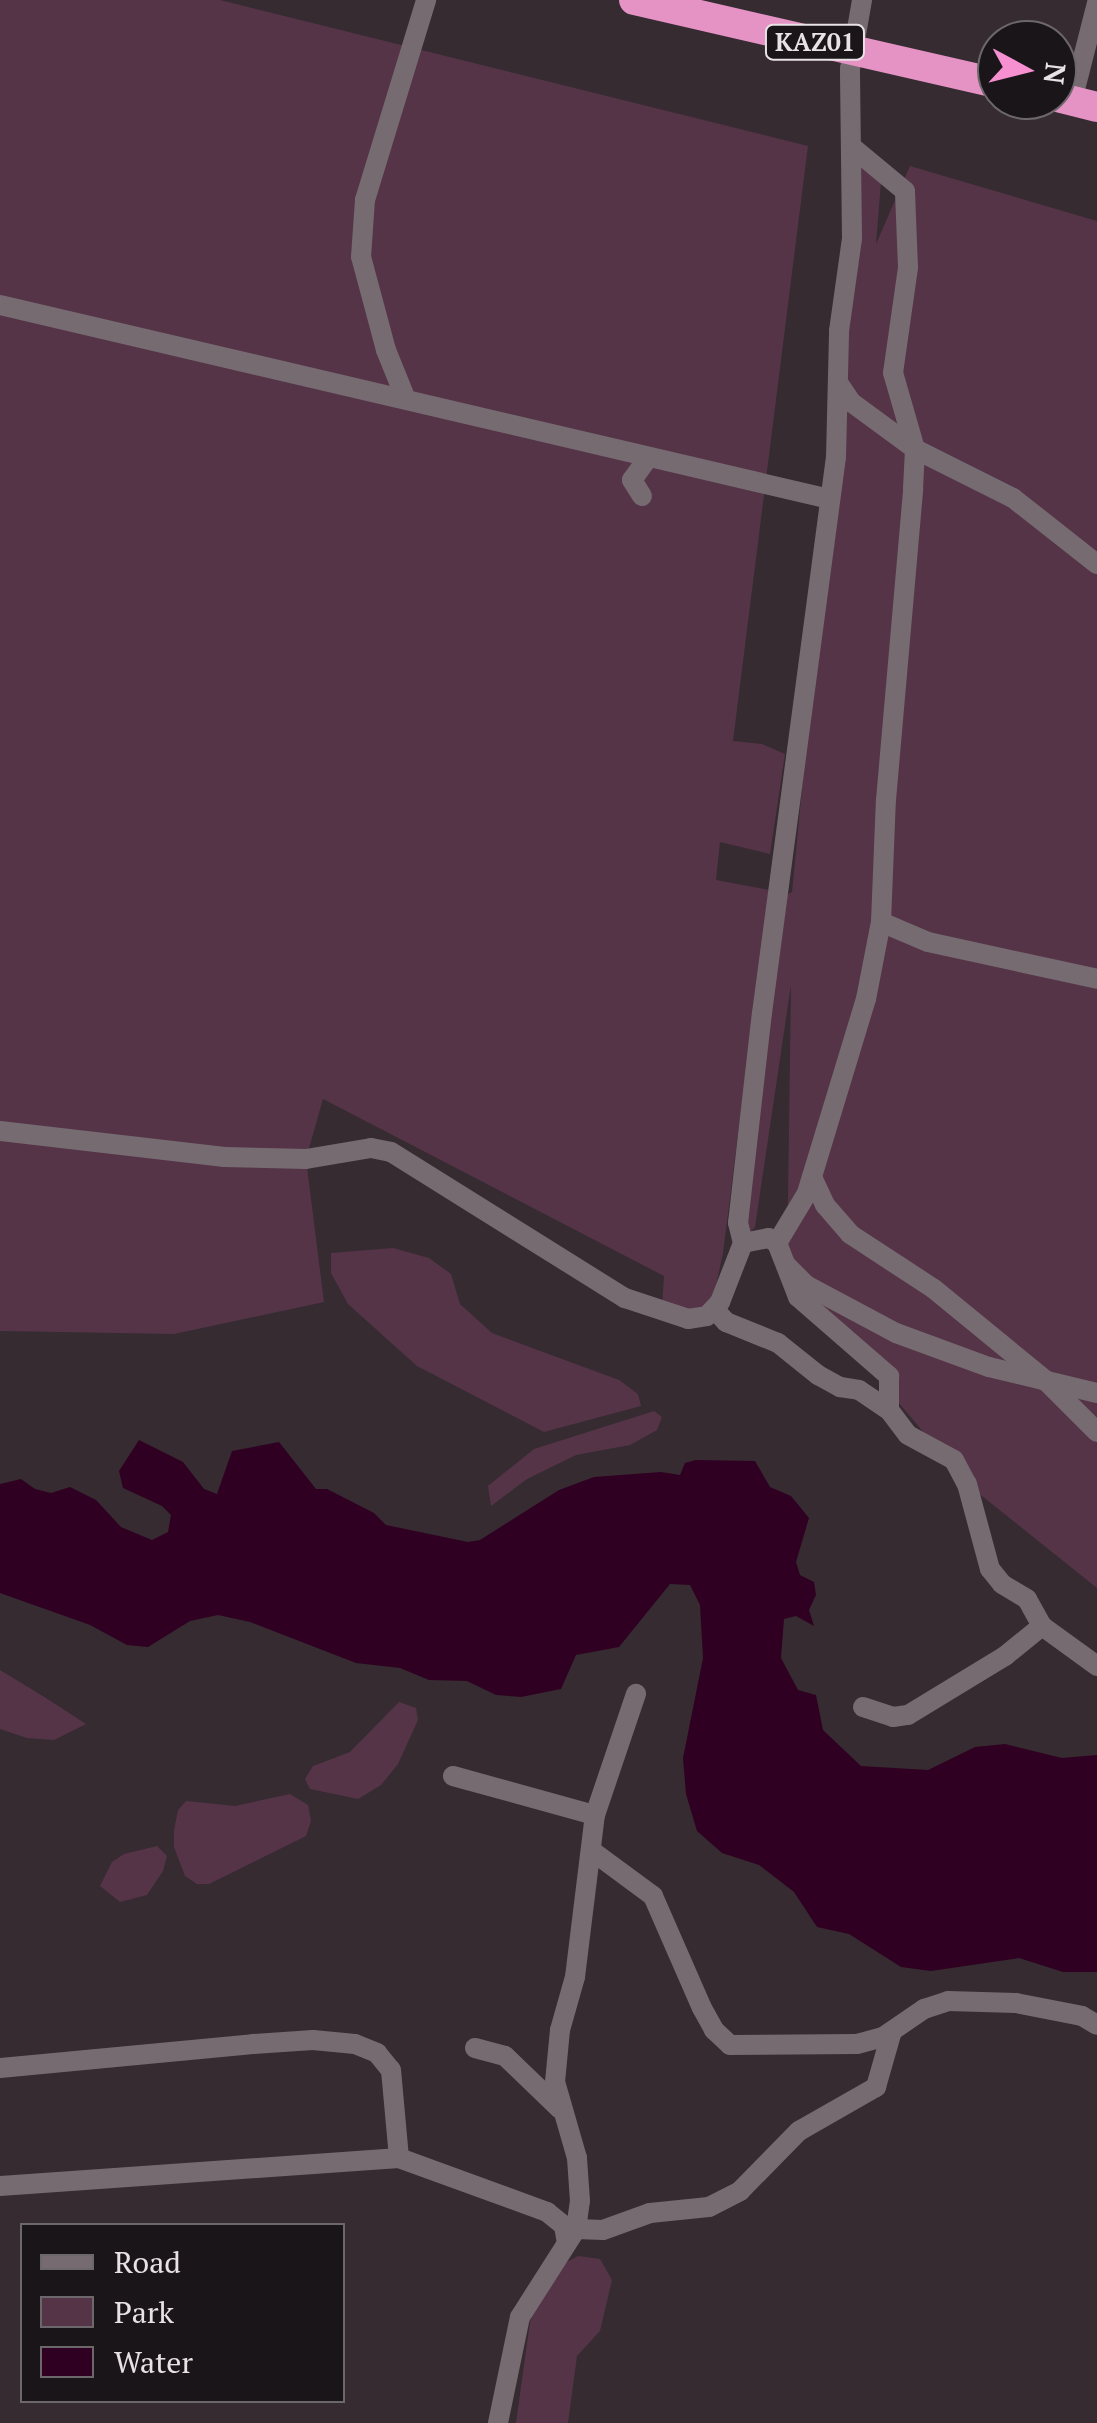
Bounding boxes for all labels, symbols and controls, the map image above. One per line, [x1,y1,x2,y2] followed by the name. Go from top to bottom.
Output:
[977,20,1077,120] north arrow
[762,22,868,62] road number: KАZ01
[1036,61,1075,86] text: N
[20,2223,345,2403] legend
[114,2242,181,2282] text: Road
[114,2292,174,2332] text: Park
[114,2342,193,2382] text: Water

